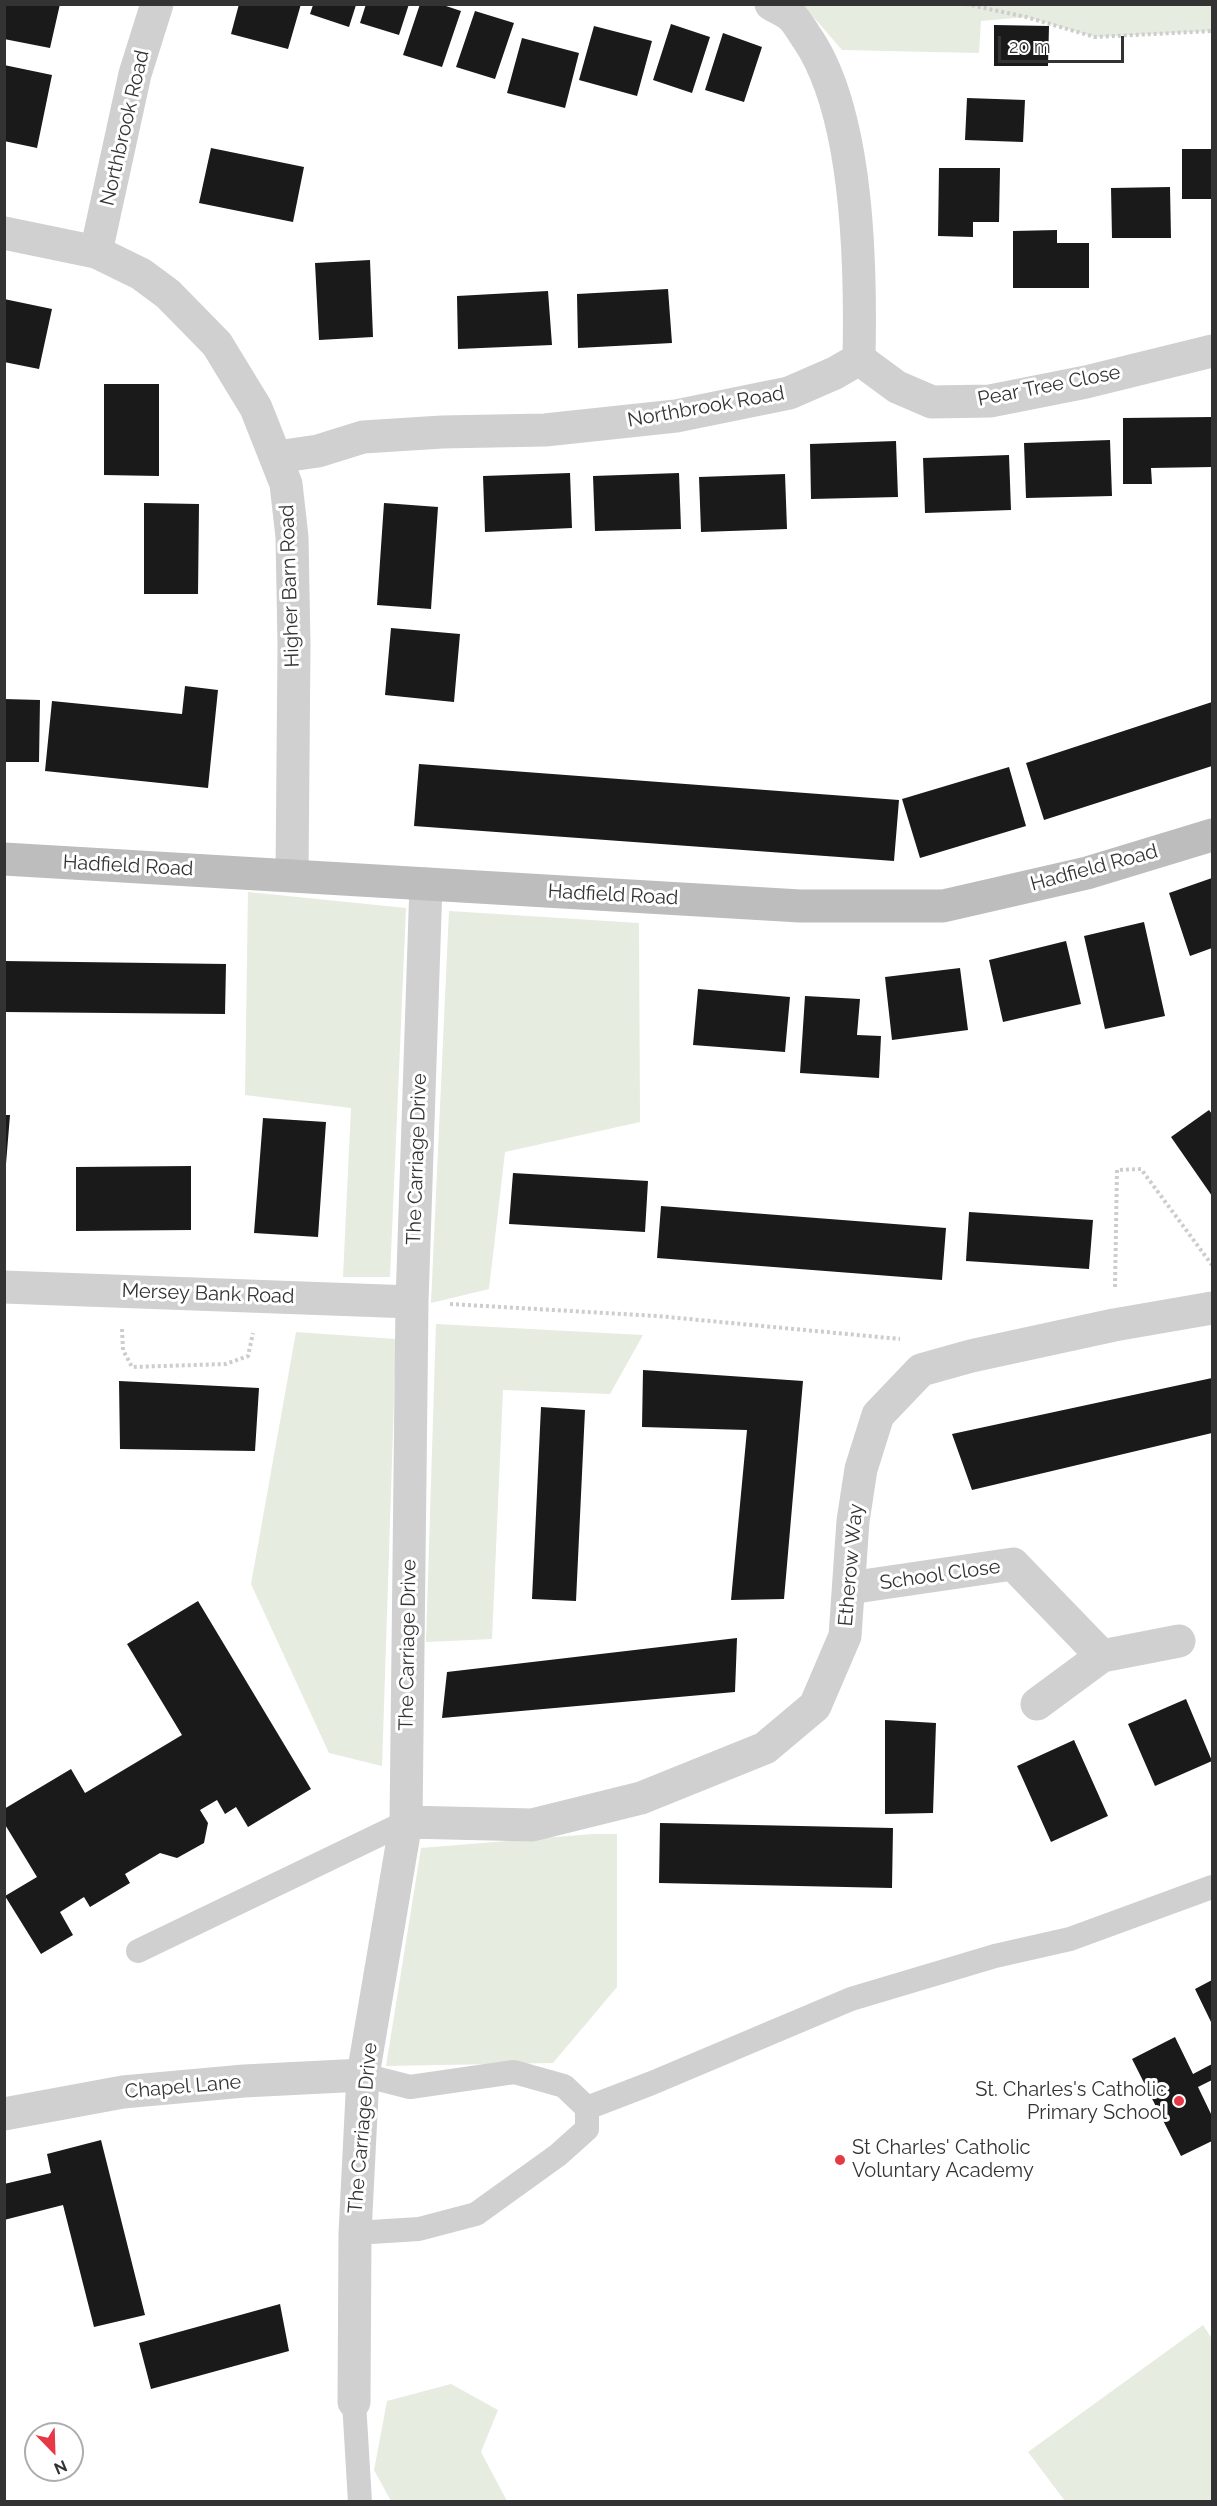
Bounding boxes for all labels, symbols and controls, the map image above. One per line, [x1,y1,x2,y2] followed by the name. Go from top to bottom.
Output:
[1001,24,1127,62] scale bar
[1009,36,1051,57] text: 20 m
[95,48,155,208] street label: Northbrook Road
[975,360,1123,412] street label: Pear Tree Close
[626,381,786,433] street label: Northbrook Road
[275,504,305,668] street label: Higher Barn Road
[1028,839,1160,897] street label: Hadfield Road
[62,851,194,881] street label: Hadfield Road
[547,880,679,910] street label: Hadfield Road
[402,1073,432,1245] street label: The Carriage Drive
[121,1279,295,1309] street label: Mersey Bank Road
[834,1503,868,1627] street label: Etherow Way
[878,1555,1002,1595] street label: School Close
[395,1559,421,1731] street label: The Carriage Drive
[344,2042,382,2214] street label: The Carriage Drive
[124,2070,242,2104] street label: Chapel Lane
[975,2078,1167,2125] place label: St. Charles's Catholic Primary School
[1172,2094,1186,2108] marker: St. Charles's Catholic Primary School
[852,2136,1034,2183] place label: St Charles' Catholic Voluntary Academy
[833,2153,847,2167] marker: St Charles' Catholic Voluntary Academy
[24,2422,84,2482] north arrow
[51,2456,70,2478] text: N

